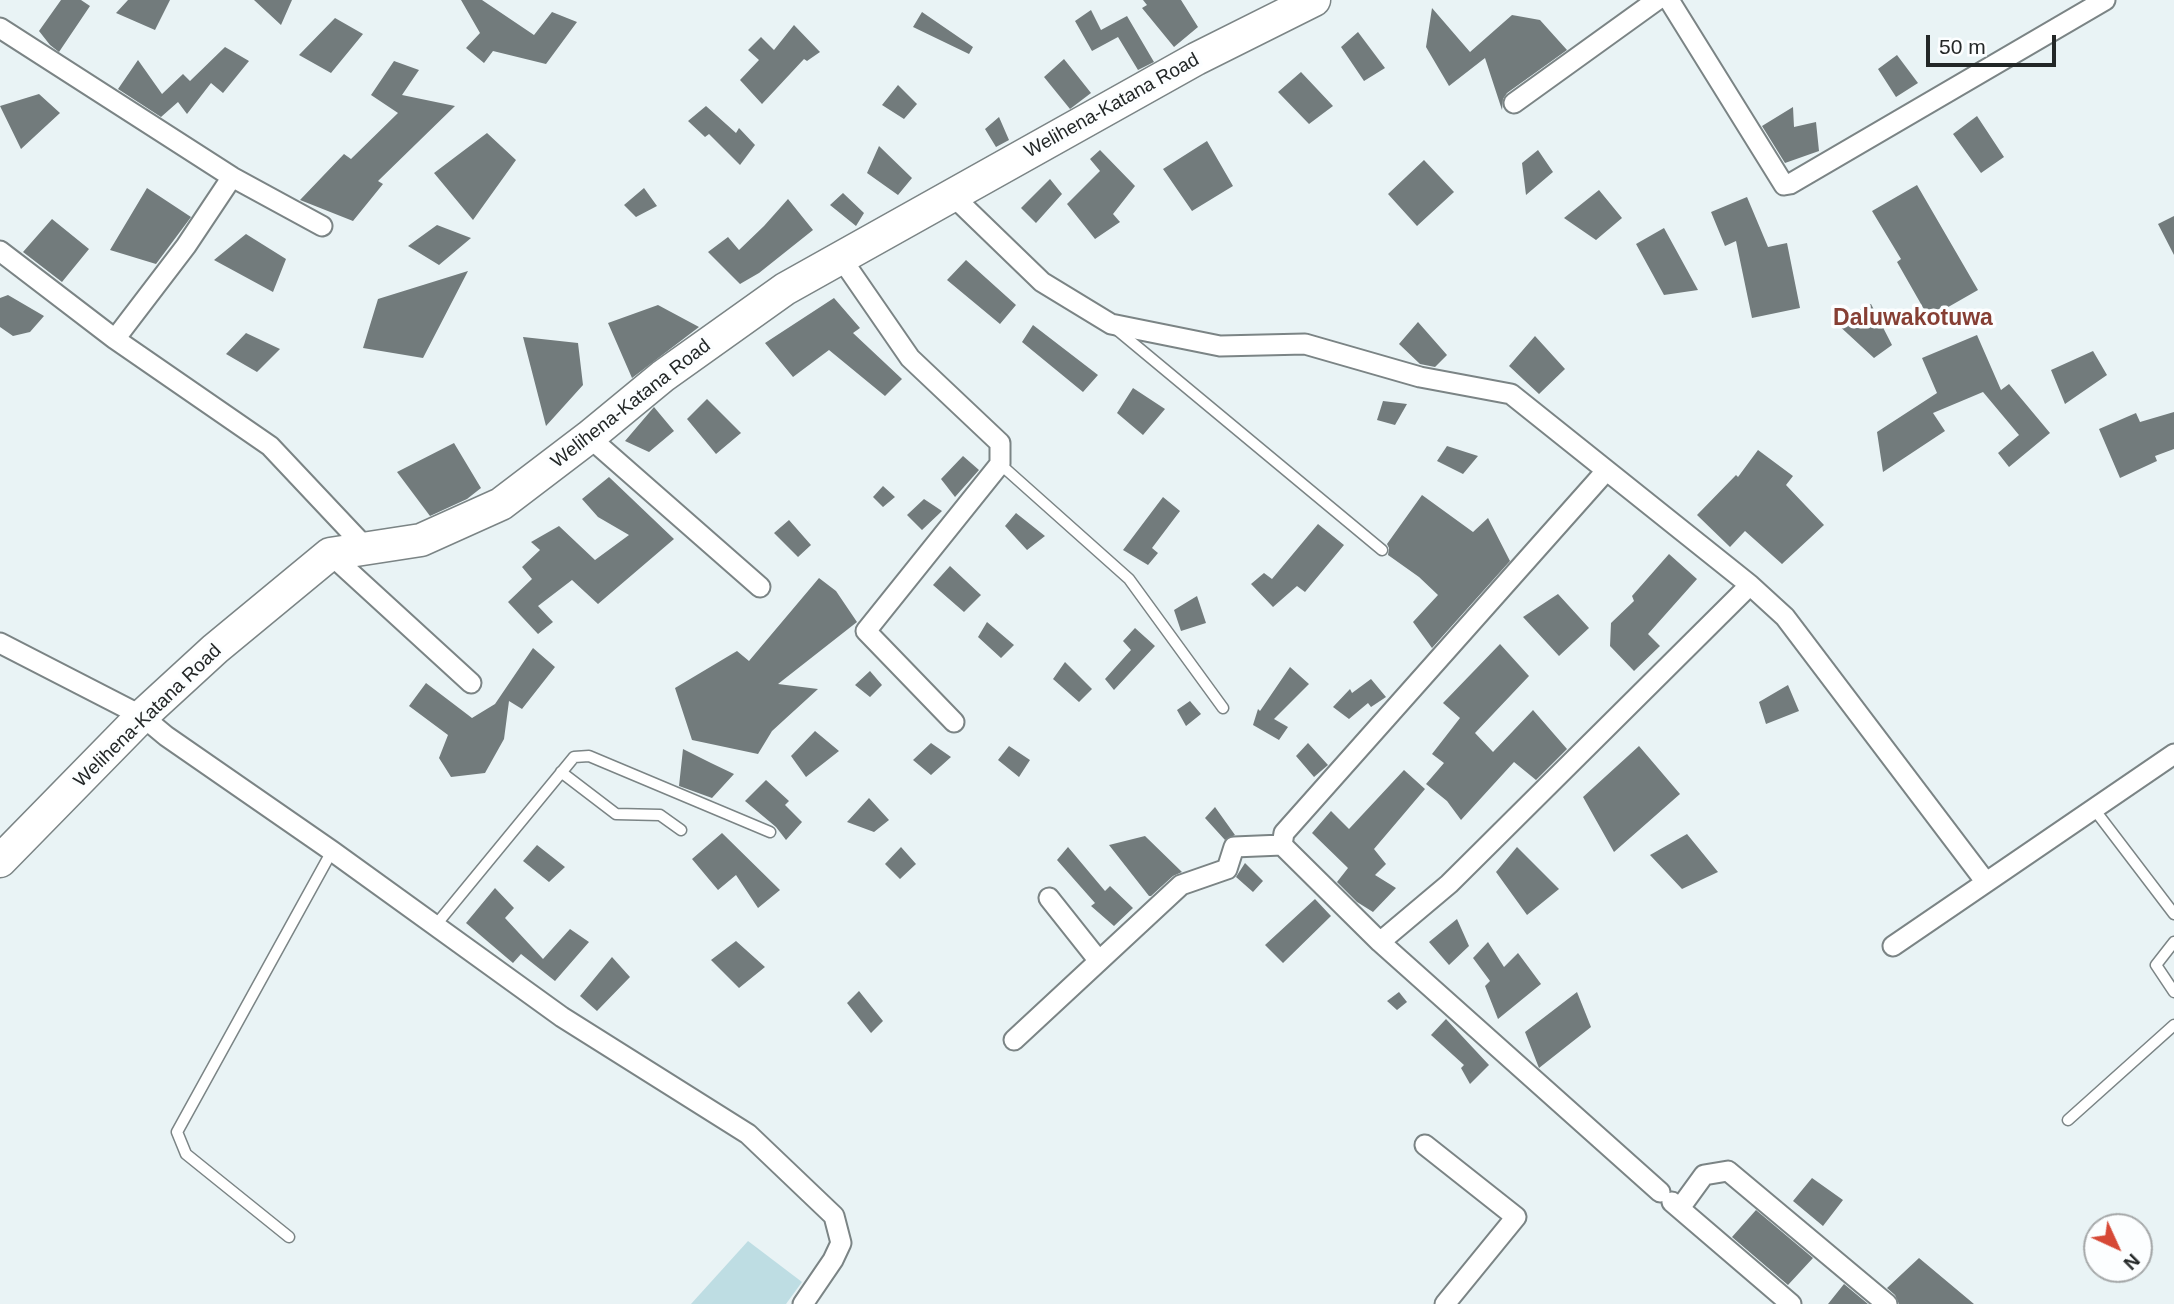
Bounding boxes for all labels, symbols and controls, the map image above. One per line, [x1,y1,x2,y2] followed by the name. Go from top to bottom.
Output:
[1929,21,2058,65] scale bar
[1939,35,1986,58] text: 50 m
[1021,48,1203,164] street label: Welihena-Katana Road
[1833,305,1993,333] district label: Daluwakotuwa
[547,335,715,473] street label: Welihena-Katana Road
[70,640,226,792] street label: Welihena-Katana Road
[2083,1213,2153,1283] north arrow
[2120,1250,2144,1274] text: N

